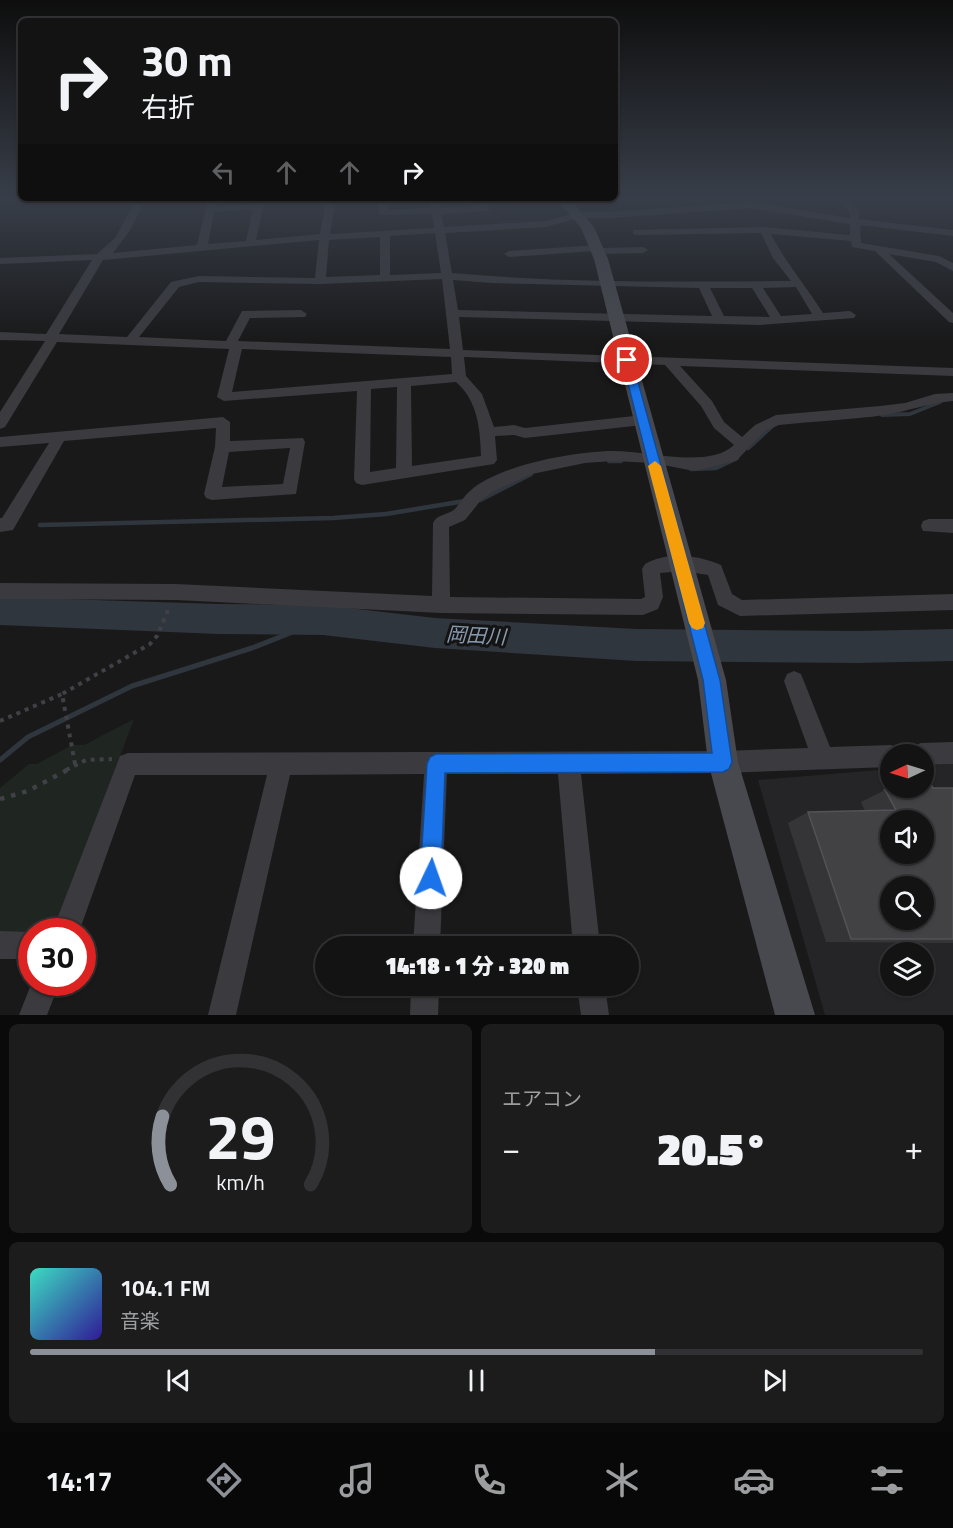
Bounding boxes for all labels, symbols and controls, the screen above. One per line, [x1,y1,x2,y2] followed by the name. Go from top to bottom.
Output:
[141,28,233,92] text: 30 m
[42,42,120,120] icon: right
[141,86,195,127] text: 右折
[207,156,240,189] icon: left
[270,156,303,189] icon: ahead
[333,156,366,189] icon: ahead
[396,156,429,189] icon: right
[601,334,652,385] pin
[610,343,643,376] icon: arrive
[445,618,509,652] water label: 岡田川
[880,744,934,798] north arrow
[880,744,934,996] map controls
[880,810,934,864] button: sound
[399,846,463,910] position arrow
[880,876,934,930] button: search
[18,918,96,996] speed limit sign: 30
[880,942,934,996] button: layers
[385,949,569,983] text: 14:18 · 1 分 · 320 m
[502,1083,582,1114] text: エアコン
[206,1088,275,1183] text: 29
[657,1114,768,1182] text: 20.5°
[502,1123,520,1173] text: −
[905,1123,923,1173] text: +
[216,1167,265,1199] text: km/h
[120,1271,210,1305] text: 104.1 FM
[120,1305,160,1336] text: 音楽
[162,1364,195,1397] icon: previous
[460,1364,493,1397] icon: pause
[758,1364,791,1397] icon: next
[203,1459,245,1501] icon: directions
[336,1459,378,1501] icon: music
[468,1459,510,1501] icon: phone
[601,1459,643,1501] icon: climate
[733,1459,775,1501] icon: car
[866,1459,908,1501] icon: filters
[45,1460,113,1501] text: 14:17

